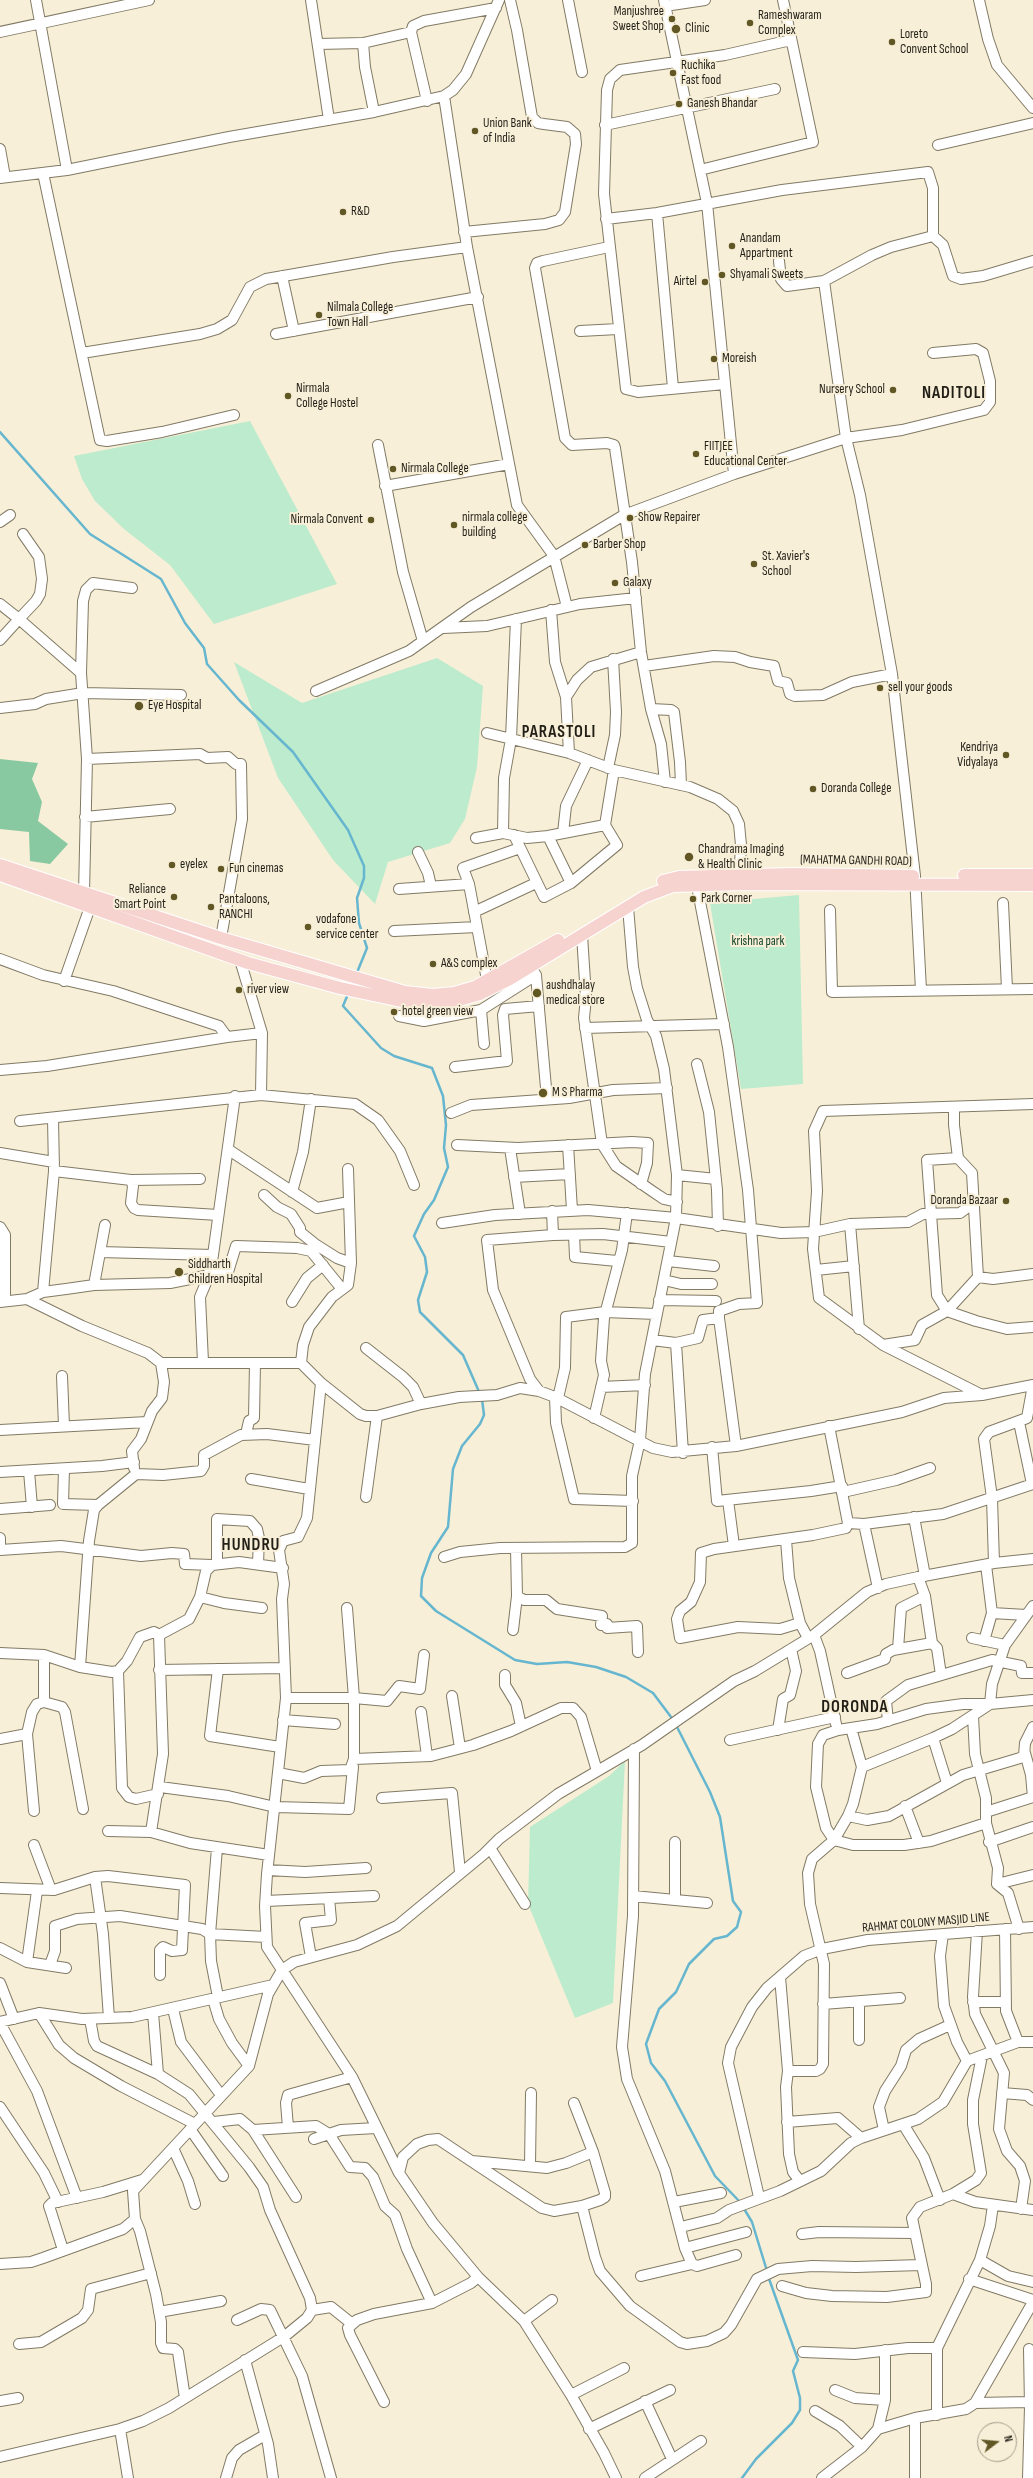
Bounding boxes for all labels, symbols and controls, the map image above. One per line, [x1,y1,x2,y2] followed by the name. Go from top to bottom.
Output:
[613,4,664,35] place label: Manjushree Sweet Shop
[758,8,822,39] place label: Rameshwaram Complex
[667,14,677,24] marker: Manjushree Sweet Shop
[745,18,755,28] marker: Rameshwaram Complex
[685,21,710,37] place label: Clinic
[670,23,682,35] marker: Clinic
[900,27,968,58] place label: Loreto Convent School
[887,37,897,47] marker: Loreto Convent School
[681,58,721,89] place label: Ruchika Fast food
[668,68,678,78] marker: Ruchika Fast food
[687,96,758,112] place label: Ganesh Bhandar
[674,99,684,109] marker: Ganesh Bhandar
[483,116,532,147] place label: Union Bank of India
[470,126,480,136] marker: Union Bank of India
[351,204,370,220] place label: R&D
[338,207,348,217] marker: R&D
[740,231,793,262] place label: Anandam Appartment
[727,241,737,251] marker: Anandam Appartment
[730,267,803,283] place label: Shyamali Sweets
[717,270,727,280] marker: Shyamali Sweets
[674,274,697,290] place label: Airtel
[700,277,710,287] marker: Airtel
[327,300,393,331] place label: Nilmala College Town Hall
[314,310,324,320] marker: Nilmala College Town Hall
[722,351,757,367] place label: Moreish
[709,354,719,364] marker: Moreish
[296,381,358,412] place label: Nirmala College Hostel
[819,382,885,398] place label: Nursery School
[922,384,986,404] district label: NADITOLI
[888,385,898,395] marker: Nursery School
[283,391,293,401] marker: Nirmala College Hostel
[704,439,787,470] place label: FIITJEE Educational Center
[691,449,701,459] marker: FIITJEE Educational Center
[401,461,469,477] place label: Nirmala College
[388,464,398,474] marker: Nirmala College
[462,510,528,541] place label: nirmala college building
[638,510,700,526] place label: Show Repairer
[290,512,363,528] place label: Nirmala Convent
[625,513,635,523] marker: Show Repairer
[366,515,376,525] marker: Nirmala Convent
[449,520,459,530] marker: nirmala college building
[593,537,646,553] place label: Barber Shop
[580,540,590,550] marker: Barber Shop
[762,549,810,580] place label: St. Xavier's School
[749,559,759,569] marker: St. Xavier's School
[623,575,652,591] place label: Galaxy
[610,578,620,588] marker: Galaxy
[888,680,952,696] place label: sell your goods
[875,683,885,693] marker: sell your goods
[148,698,201,714] place label: Eye Hospital
[133,700,145,712] marker: Eye Hospital
[522,723,596,743] district label: PARASTOLI
[957,740,998,771] place label: Kendriya Vidyalaya
[1001,750,1011,760] marker: Kendriya Vidyalaya
[821,781,891,797] place label: Doranda College
[808,784,818,794] marker: Doranda College
[698,842,784,873] place label: Chandrama Imaging & Health Clinic
[683,851,695,863] marker: Chandrama Imaging & Health Clinic
[800,852,912,870] street label: (MAHATMA GANDHI ROAD)
[180,857,208,873] place label: eyelex
[167,860,177,870] marker: eyelex
[229,861,283,877] place label: Fun cinemas
[216,864,226,874] marker: Fun cinemas
[114,882,166,913] place label: Reliance Smart Point
[701,891,752,907] place label: Park Corner
[169,892,179,902] marker: Reliance Smart Point
[219,892,270,923] place label: Pantaloons, RANCHI
[688,894,698,904] marker: Park Corner
[206,902,216,912] marker: Pantaloons, RANCHI
[316,912,378,943] place label: vodafone service center
[303,922,313,932] marker: vodafone service center
[731,934,785,950] park label: krishna park
[441,956,497,972] place label: A&S complex
[428,959,438,969] marker: A&S complex
[546,978,605,1009] place label: aushdhalay medical store
[247,982,289,998] place label: river view
[234,985,244,995] marker: river view
[531,987,543,999] marker: aushdhalay medical store
[402,1004,473,1020] place label: hotel green view
[389,1007,399,1017] marker: hotel green view
[552,1085,603,1101] place label: M S Pharma
[537,1087,549,1099] marker: M S Pharma
[930,1193,998,1209] place label: Doranda Bazaar
[1001,1196,1011,1206] marker: Doranda Bazaar
[188,1257,262,1288] place label: Siddharth Children Hospital
[173,1266,185,1278] marker: Siddharth Children Hospital
[222,1536,280,1556] district label: HUNDRU
[821,1698,889,1718] district label: DORONDA
[862,1910,990,1936] street label: RAHMAT COLONY MASJID LINE
[977,2422,1017,2462] north arrow
[1001,2434,1015,2443] text: N

